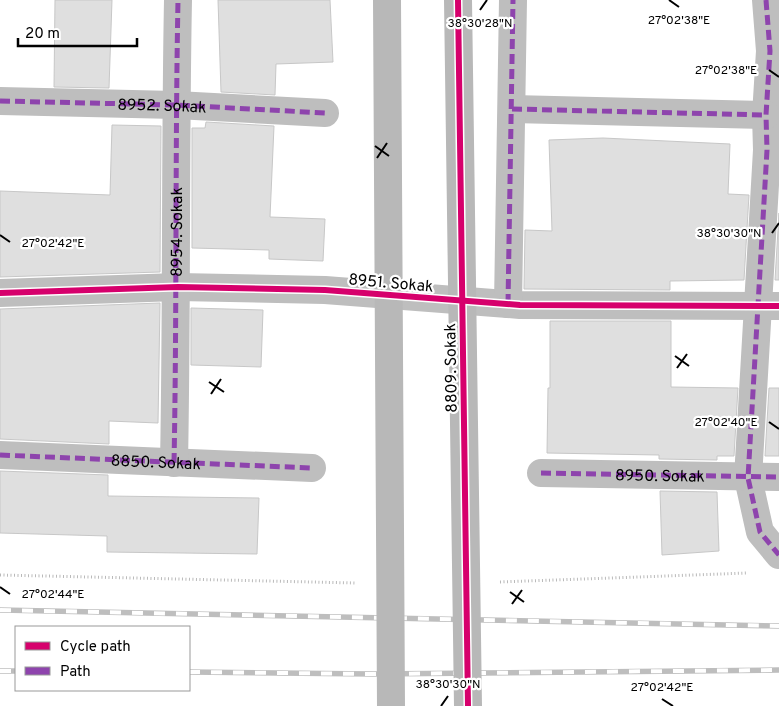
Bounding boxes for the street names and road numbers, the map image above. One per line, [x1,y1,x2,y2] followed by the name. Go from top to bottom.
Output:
[117,96,207,119] street label: 8952. Sokak
[168,187,188,277] street label: 8954. Sokak
[347,270,434,298] street label: 8951. Sokak
[441,323,463,413] street label: 8809. Sokak
[110,452,201,475] street label: 8850. Sokak
[615,466,705,488] street label: 8950. Sokak

